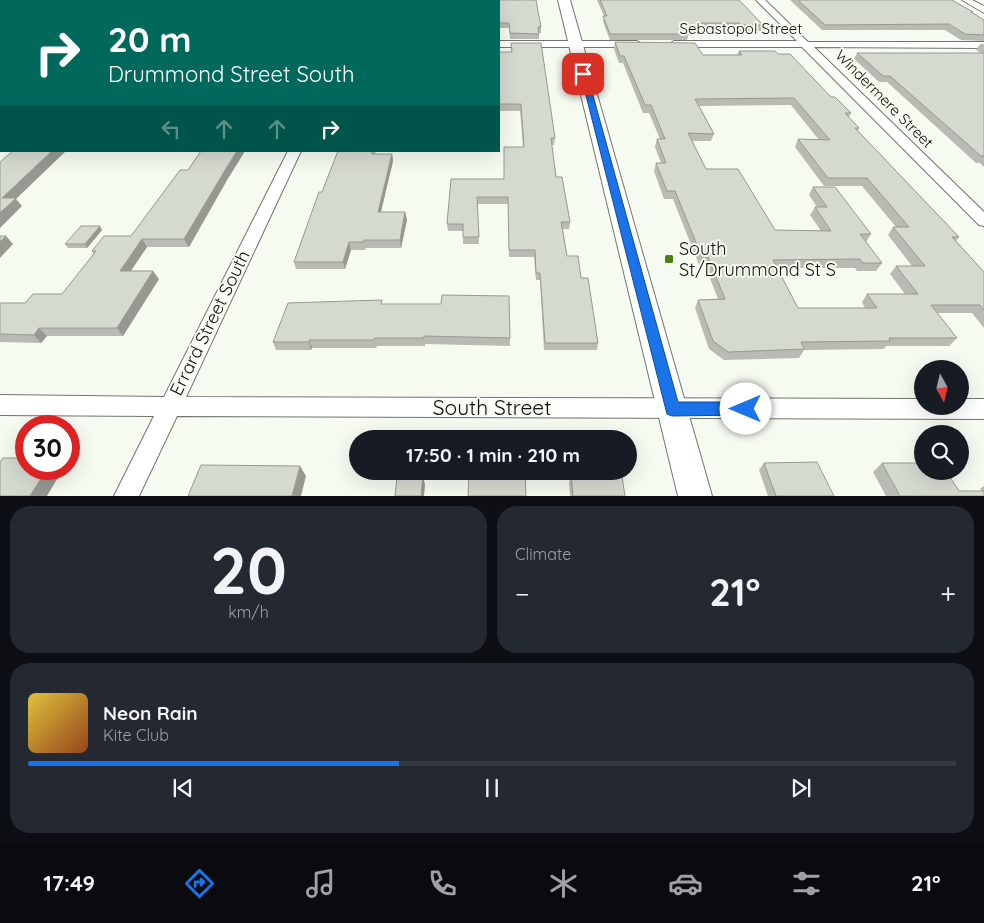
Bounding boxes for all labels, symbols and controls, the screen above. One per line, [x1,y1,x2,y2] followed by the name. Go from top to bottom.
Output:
[108,17,191,61] text: 20 m
[680,19,802,38] street label: Sebastopol Street
[25,20,90,85] icon: right
[831,46,937,152] street label: Windermere Street
[562,53,604,95] pin
[108,60,355,88] text: Drummond Street South
[569,60,597,88] icon: arrive
[157,115,185,143] icon: left
[210,115,238,143] icon: ahead
[263,115,291,143] icon: ahead
[316,115,344,143] icon: right
[679,237,836,281] place label: South St/Drummond St S
[164,246,255,399] street label: Errard Street South
[663,253,675,265] marker: South St/Drummond St S
[914,360,969,415] north arrow
[914,360,969,480] map controls
[719,382,771,434] position arrow
[433,394,551,420] street label: South Street
[15,415,80,480] speed limit sign: 30
[914,425,969,480] button: search
[406,443,580,467] text: 17:50 · 1 min · 210 m
[210,529,287,610] text: 20
[515,544,571,564] text: Climate
[709,568,761,616] text: 21°
[515,576,530,611] text: −
[940,576,956,611] text: +
[228,602,269,622] text: km/h
[103,701,198,725] text: Neon Rain
[103,725,169,745] text: Kite Club
[169,774,197,802] icon: previous
[478,774,506,802] icon: pause
[787,774,815,802] icon: next
[182,866,217,901] icon: directions
[303,866,338,901] icon: music
[425,866,460,901] icon: phone
[546,866,581,901] icon: climate
[668,866,703,901] icon: car
[789,866,824,901] icon: filters
[43,869,95,897] text: 17:49
[911,869,941,897] text: 21°

